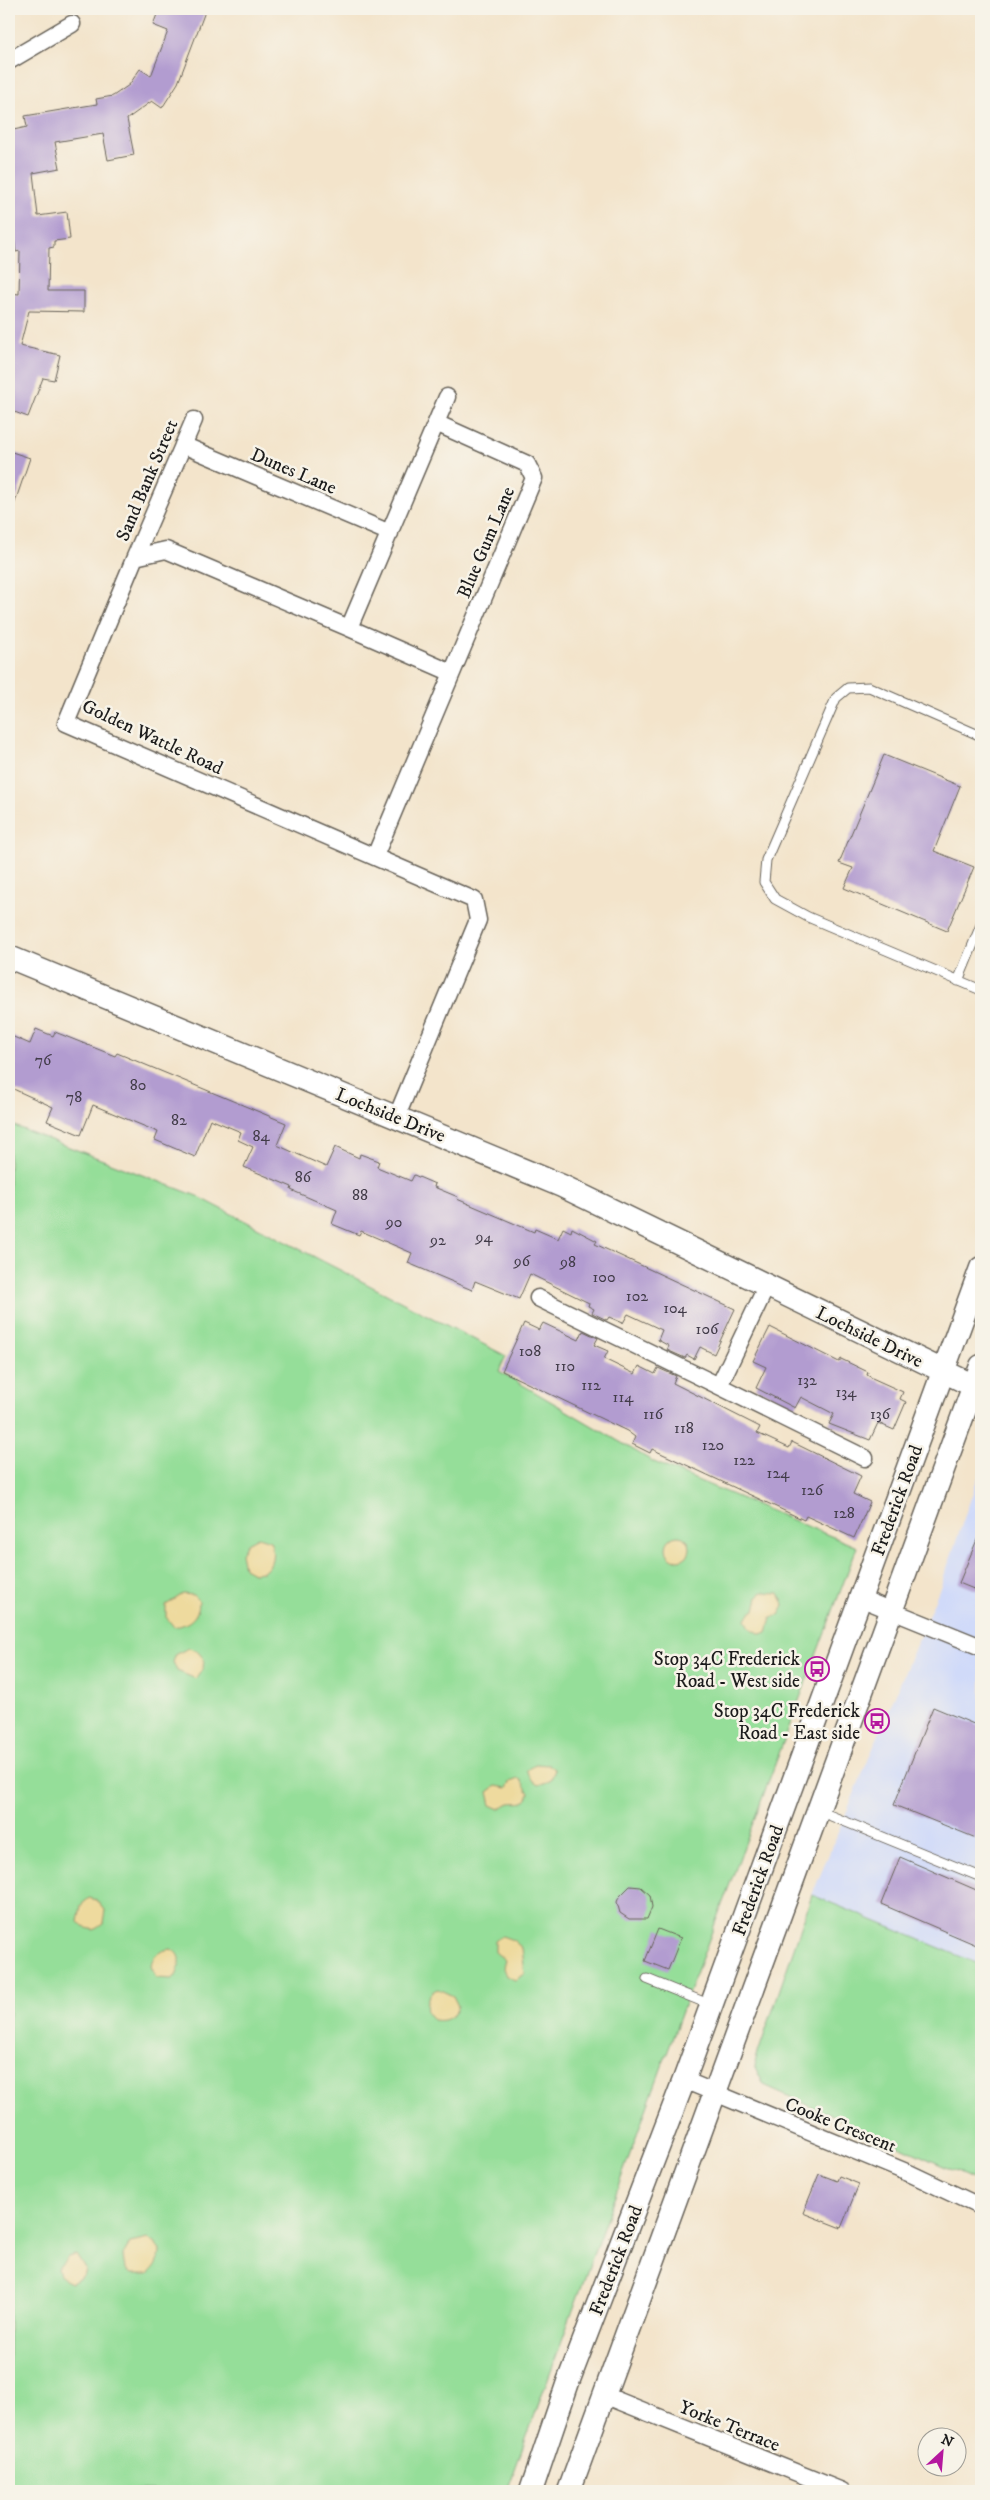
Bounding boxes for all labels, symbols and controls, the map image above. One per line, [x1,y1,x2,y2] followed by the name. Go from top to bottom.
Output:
[111,416,183,545] street label: Sand Bank Street
[247,443,340,500] street label: Dunes Lane
[453,483,520,602] street label: Blue Gum Lane
[78,695,227,780] street label: Golden Wattle Road
[35,1050,52,1070] house number: 76
[130,1075,146,1095] house number: 80
[332,1083,449,1148] street label: Lochside Drive
[66,1087,82,1107] house number: 78
[171,1110,187,1130] house number: 82
[252,1126,270,1146] house number: 84
[295,1167,312,1187] house number: 86
[352,1185,368,1205] house number: 88
[385,1212,402,1232] house number: 90
[474,1227,493,1247] house number: 94
[429,1230,446,1250] house number: 92
[513,1251,531,1271] house number: 96
[559,1252,576,1272] house number: 98
[592,1267,616,1287] house number: 100
[626,1286,648,1306] house number: 102
[663,1298,688,1318] house number: 104
[812,1302,927,1373] street label: Lochside Drive
[696,1319,719,1339] house number: 106
[519,1341,541,1361] house number: 108
[555,1356,575,1376] house number: 110
[797,1370,817,1390] house number: 132
[581,1375,601,1395] house number: 112
[835,1382,857,1402] house number: 134
[613,1387,634,1407] house number: 114
[643,1404,664,1424] house number: 116
[870,1404,891,1424] house number: 136
[674,1418,694,1438] house number: 118
[702,1435,724,1455] house number: 120
[867,1442,928,1559] street label: Frederick Road
[733,1450,755,1470] house number: 122
[767,1463,790,1483] house number: 124
[801,1480,824,1500] house number: 126
[833,1503,855,1523] house number: 128
[654,1648,801,1693] place label: Stop 34C Frederick Road - West side
[804,1656,830,1682] bus stop icon: Stop 34C Frederick Road - West side
[714,1700,861,1745] place label: Stop 34C Frederick Road - East side
[864,1708,890,1734] bus stop icon: Stop 34C Frederick Road - East side
[728,1822,789,1939] street label: Frederick Road
[781,2093,899,2158] street label: Cooke Crescent
[585,2202,648,2319] street label: Frederick Road
[676,2396,783,2457] street label: Yorke Terrace
[918,2428,968,2478] north arrow
[938,2431,957,2452] text: N

